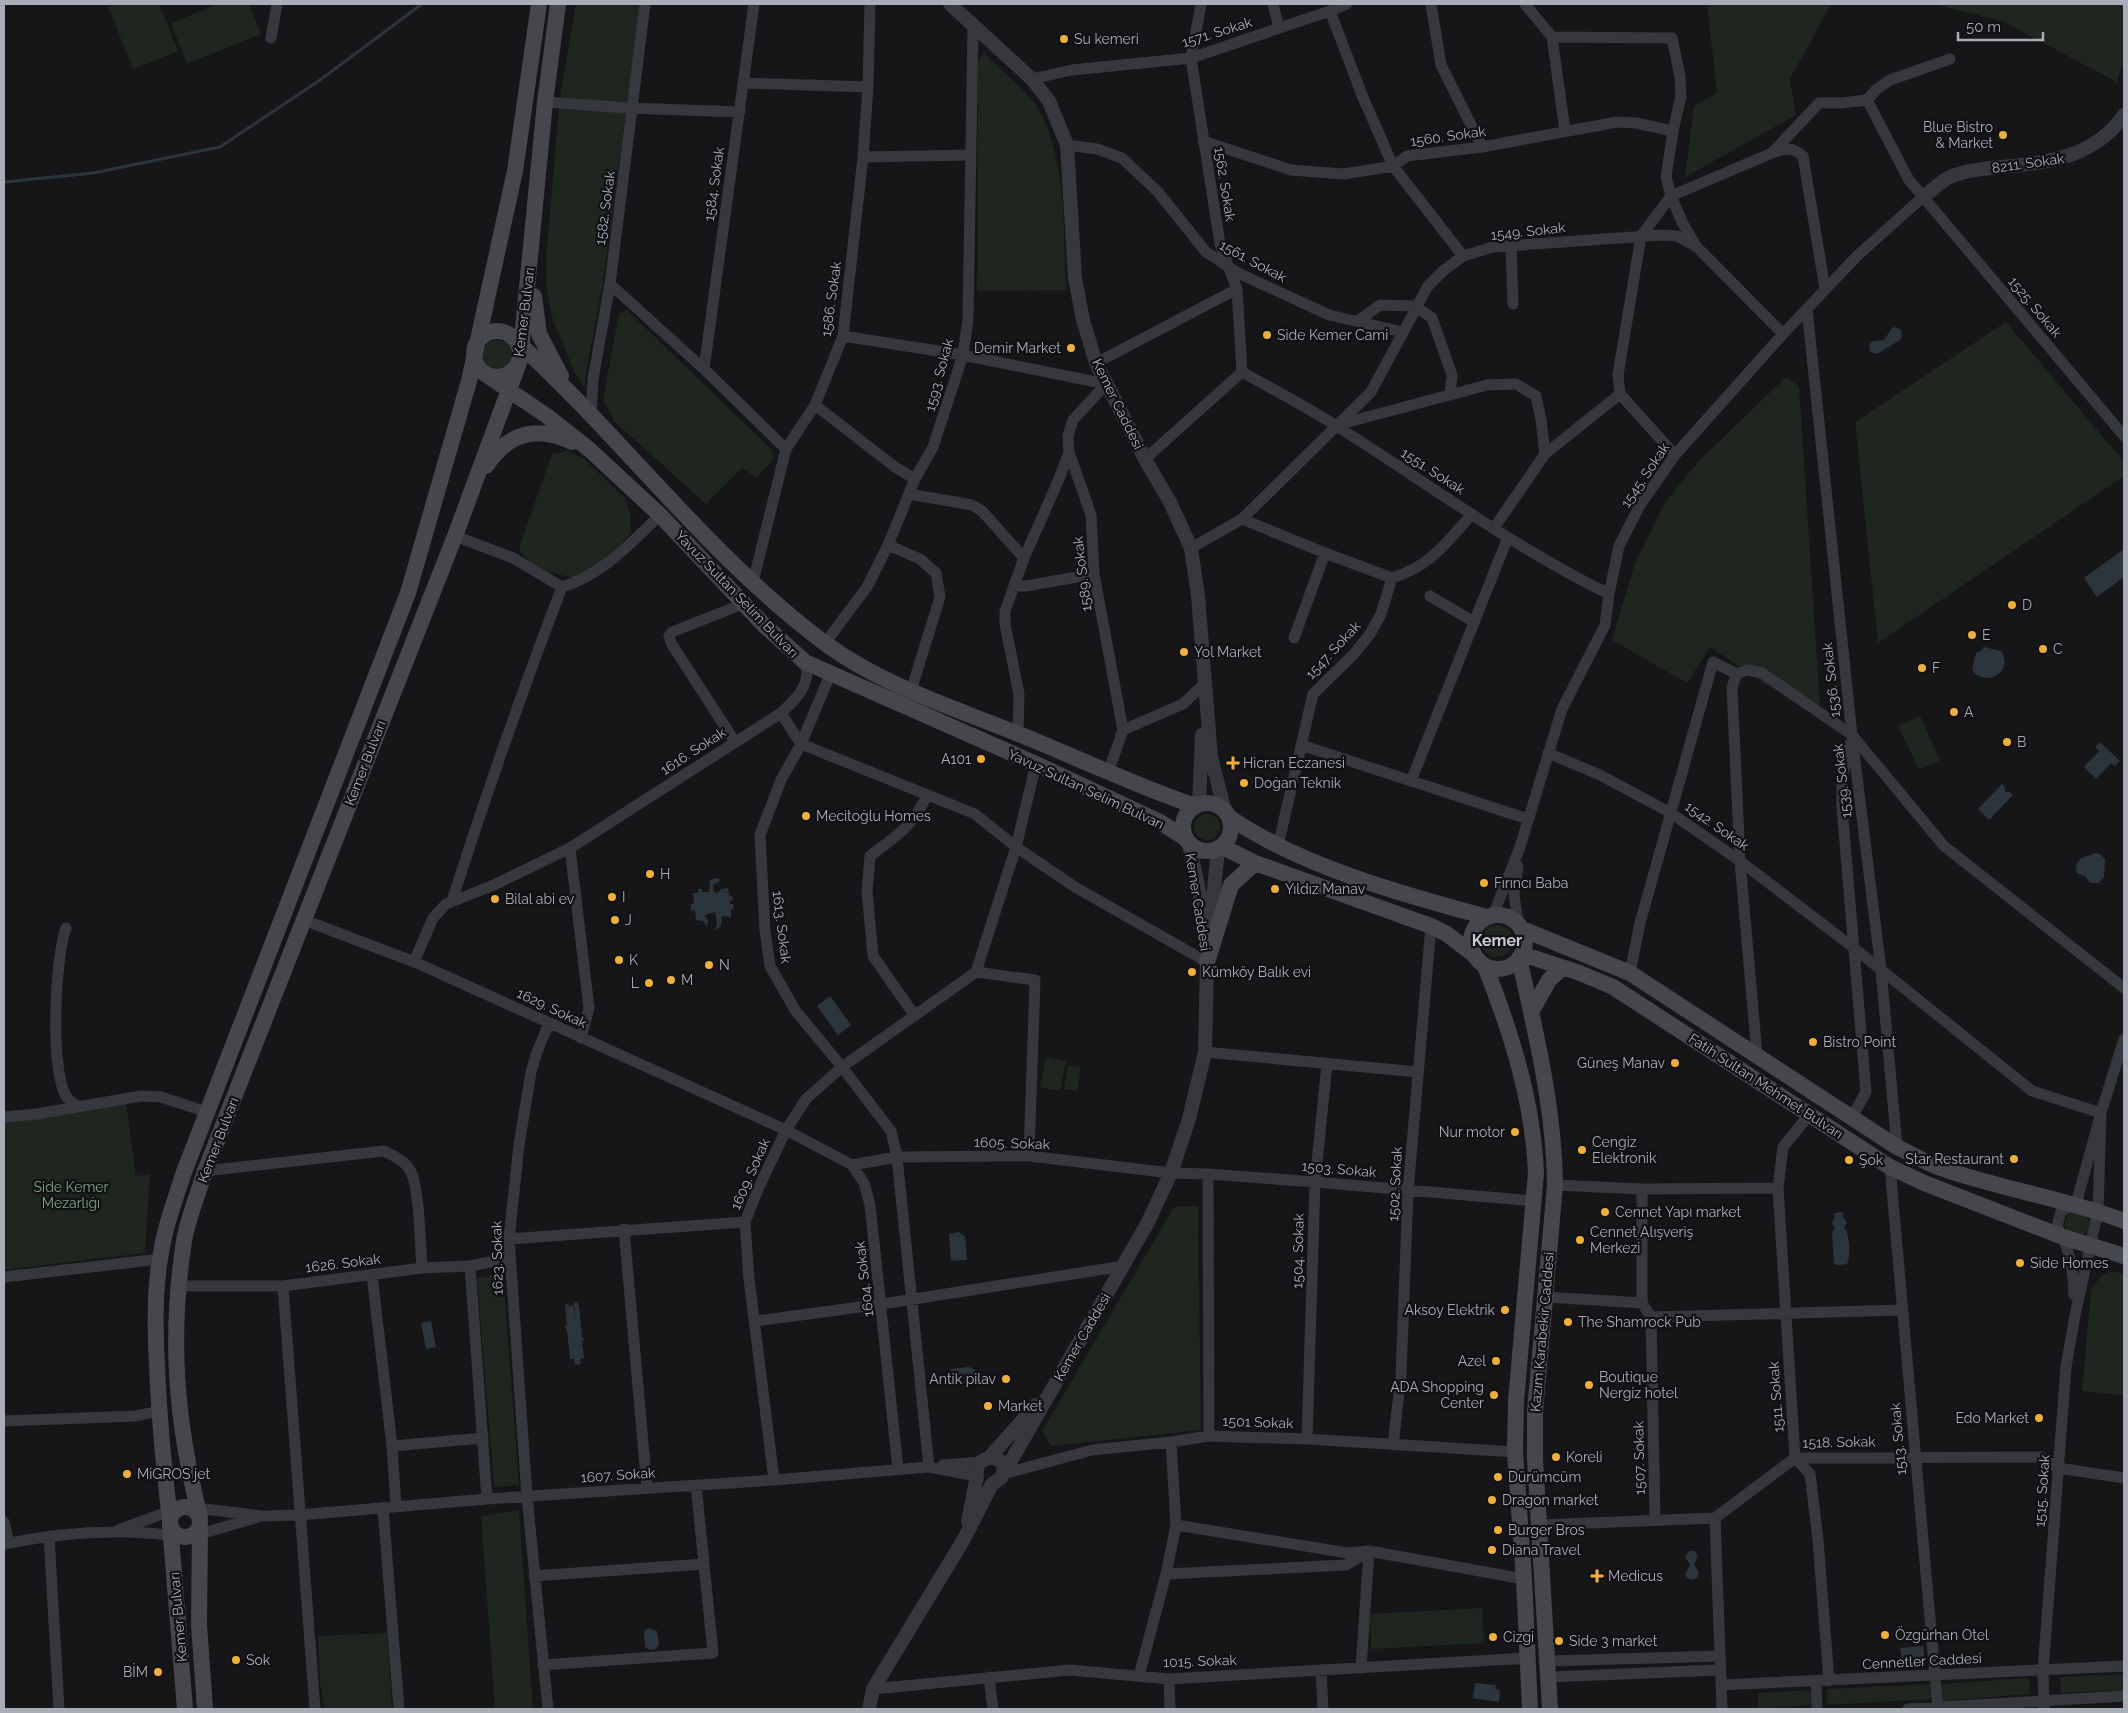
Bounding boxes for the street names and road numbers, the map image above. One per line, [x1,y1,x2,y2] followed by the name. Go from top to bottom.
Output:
[1180,14,1255,50] street label: 1571. Sokak
[1409,123,1487,149] street label: 1560. Sokak
[701,145,727,222] street label: 1584. Sokak
[1211,146,1239,223] street label: 1562. Sokak
[1991,150,2066,176] street label: 8211. Sokak
[592,169,618,246] street label: 1582. Sokak
[1490,219,1567,243] street label: 1549. Sokak
[1217,237,1290,286] street label: 1561. Sokak
[818,260,844,338] street label: 1586. Sokak
[511,266,537,358] street label: Kemer Bulvarı
[2005,274,2065,341] street label: 1525. Sokak
[922,336,957,413] street label: 1593. Sokak
[1089,356,1147,452] street label: Kemer Caddesi
[1618,439,1673,510] street label: 1545. Sokak
[1398,444,1468,498] street label: 1551. Sokak
[672,527,802,661] street label: Yavuz Sultan Selim Bulvarı
[1069,535,1095,613] street label: 1589. Sokak
[1302,617,1364,682] street label: 1547. Sokak
[1819,641,1843,718] street label: 1536. Sokak
[341,718,389,808] street label: Kemer Bulvarı
[657,724,729,778] street label: 1616. Sokak
[1829,742,1854,819] street label: 1539. Sokak
[1005,746,1167,832] street label: Yavuz Sultan Selim Bulvarı
[1682,798,1752,854] street label: 1542. Sokak
[1182,852,1214,952] street label: Kemer Caddesi
[770,890,794,965] street label: 1613. Sokak
[514,985,590,1031] street label: 1629. Sokak
[1686,1030,1846,1142] street label: Fatih Sultan Mehmet Bulvarı
[194,1095,242,1185] street label: Kemer Bulvarı
[974,1134,1051,1152] street label: 1605. Sokak
[727,1135,773,1212] street label: 1609. Sokak
[1385,1146,1405,1222] street label: 1502. Sokak
[1301,1158,1378,1180] street label: 1503. Sokak
[1289,1213,1307,1289] street label: 1504. Sokak
[488,1220,506,1295] street label: 1623. Sokak
[851,1240,877,1318] street label: 1604. Sokak
[304,1250,382,1276] street label: 1626. Sokak
[1527,1251,1557,1413] street label: Kazım Karabekir Caddesi
[1050,1290,1114,1384] street label: Kemer Caddesi
[1765,1360,1786,1433] street label: 1511. Sokak
[1887,1402,1909,1476] street label: 1513. Sokak
[1222,1413,1294,1431] street label: 1501 Sokak
[1630,1420,1648,1495] street label: 1507. Sokak
[1802,1433,1876,1451] street label: 1518. Sokak
[2031,1454,2053,1528] street label: 1515. Sokak
[580,1464,657,1486] street label: 1607. Sokak
[166,1571,190,1663] street label: Kemer Bulvarı
[1862,1650,1982,1672] street label: Cennetler Caddesi
[1163,1652,1238,1670] street label: 1015. Sokak

